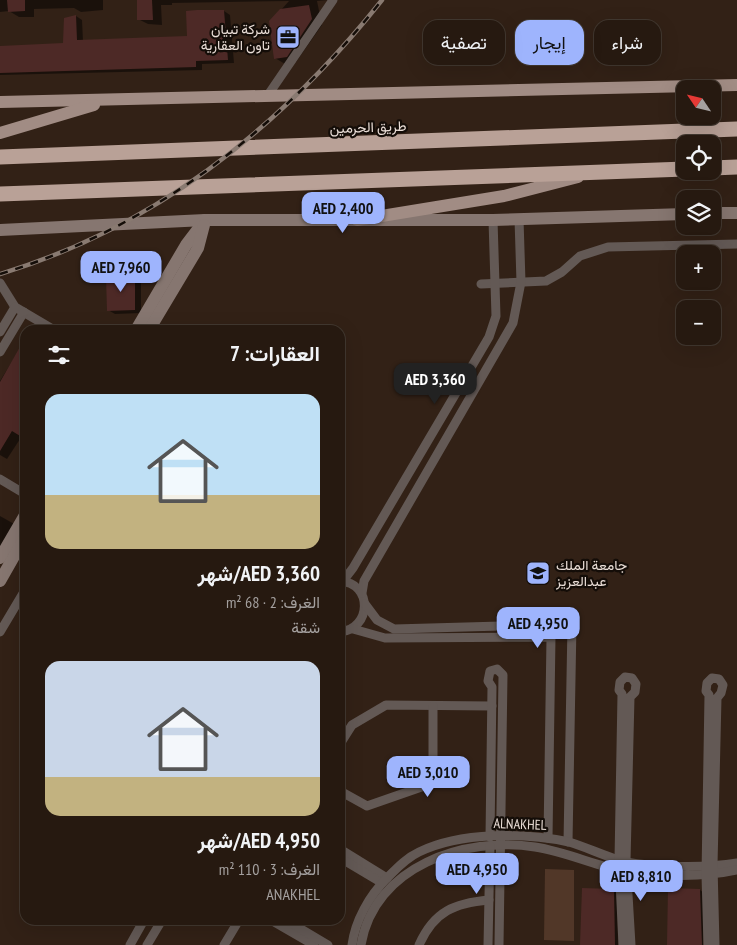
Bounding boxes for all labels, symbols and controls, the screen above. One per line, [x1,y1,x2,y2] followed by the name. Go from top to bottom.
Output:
[201,20,270,54] place label: شركة تبيان تاون العقارية
[423,20,505,65] chip: تصفية
[515,20,584,65] chip: إيجار
[594,20,661,65] chip: شراء
[275,24,301,50] office icon: شركة تبيان تاون العقارية
[676,80,721,125] north arrow
[676,80,721,345] map controls
[329,117,407,137] street label: طريق الحرمين
[676,135,721,180] button: locate
[676,190,721,235] button: layers
[286,192,400,234] pin: AED 2,400
[313,198,373,218] text: AED 2,400
[676,245,721,290] button: +
[64,250,178,293] pin: AED 7,960
[92,257,151,277] text: AED 7,960
[676,300,721,345] button: −
[230,340,320,367] text: العقارات: 7
[45,341,73,369] icon: filters
[378,362,492,405] pin: AED 3,360
[405,369,465,389] text: AED 3,360
[138,426,228,516] icon: home
[555,556,627,590] place label: جامعة الملك عبدالعزيز
[198,560,320,587] text: AED 3,360/شهر
[525,560,551,586] school or university icon: جامعة الملك عبدالعزيز
[226,592,320,612] text: الغرف: 2 · 68 m²
[481,606,595,649] pin: AED 4,950
[508,613,568,633] text: AED 4,950
[291,617,320,637] text: شقة
[138,694,228,784] icon: home
[371,756,485,798] pin: AED 3,010
[398,762,458,782] text: AED 3,010
[493,814,547,834] street label: ALNAKHEL
[198,827,320,854] text: AED 4,950/شهر
[420,852,534,895] pin: AED 4,950
[219,859,320,879] text: الغرف: 3 · 110 m²
[447,859,507,879] text: AED 4,950
[584,860,698,902] pin: AED 8,810
[611,866,671,886] text: AED 8,810
[266,884,320,904] text: ANAKHEL

